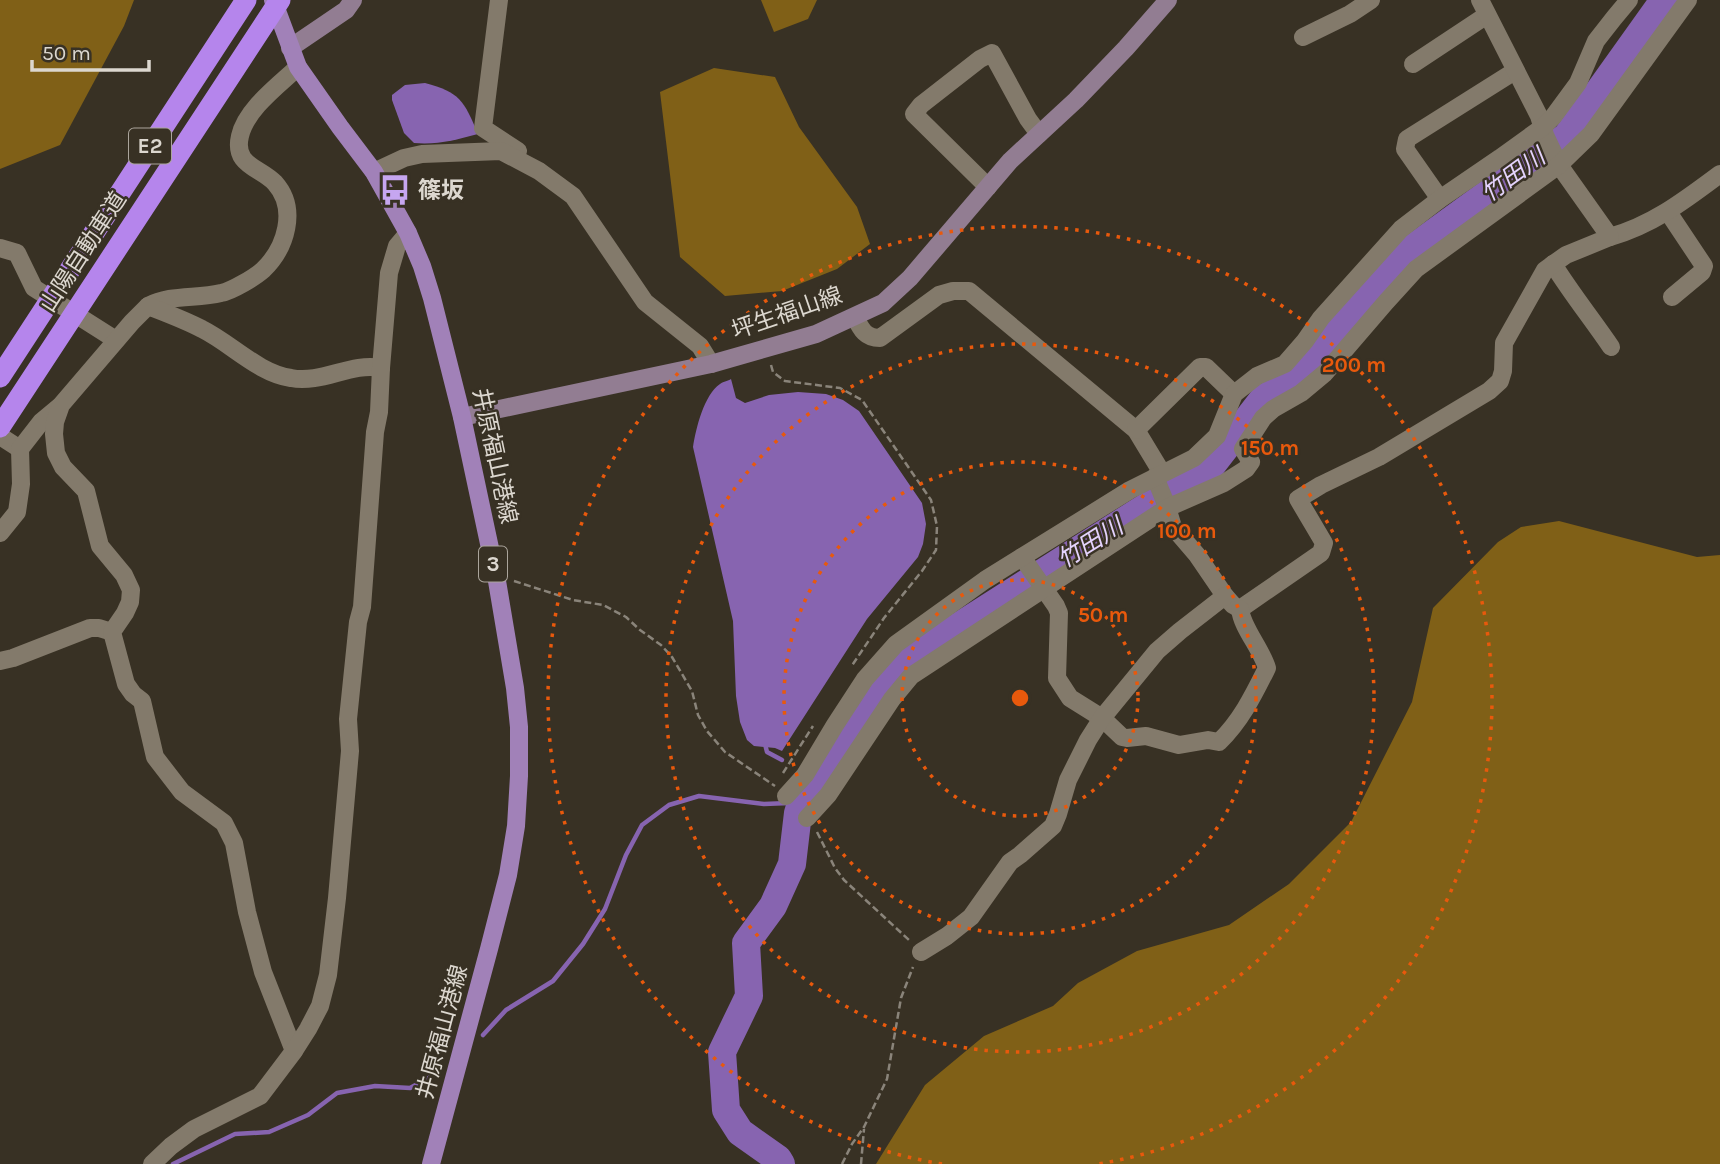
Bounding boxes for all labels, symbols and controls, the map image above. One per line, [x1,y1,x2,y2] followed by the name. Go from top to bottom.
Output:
[32,28,149,72] scale bar
[42,41,91,65] text: 50 m
[129,128,171,164] road number: E2
[1476,141,1553,207] water label: 竹田川
[378,173,412,207] bus stop icon: 篠坂
[418,177,464,204] place label: 篠坂
[34,187,132,317] street label: 山陽自動車道
[728,282,846,344] street label: 坪生福山線
[1322,353,1386,377] text: 200 m
[467,386,523,526] street label: 井原福山港線
[1241,436,1299,460] text: 150 m
[1052,510,1130,574] water label: 竹田川
[1157,519,1217,543] text: 100 m
[479,546,507,582] road number: 3
[1078,603,1128,627] text: 50 m
[1008,686,1032,710] centre of rings
[411,962,473,1102] street label: 井原福山港線

